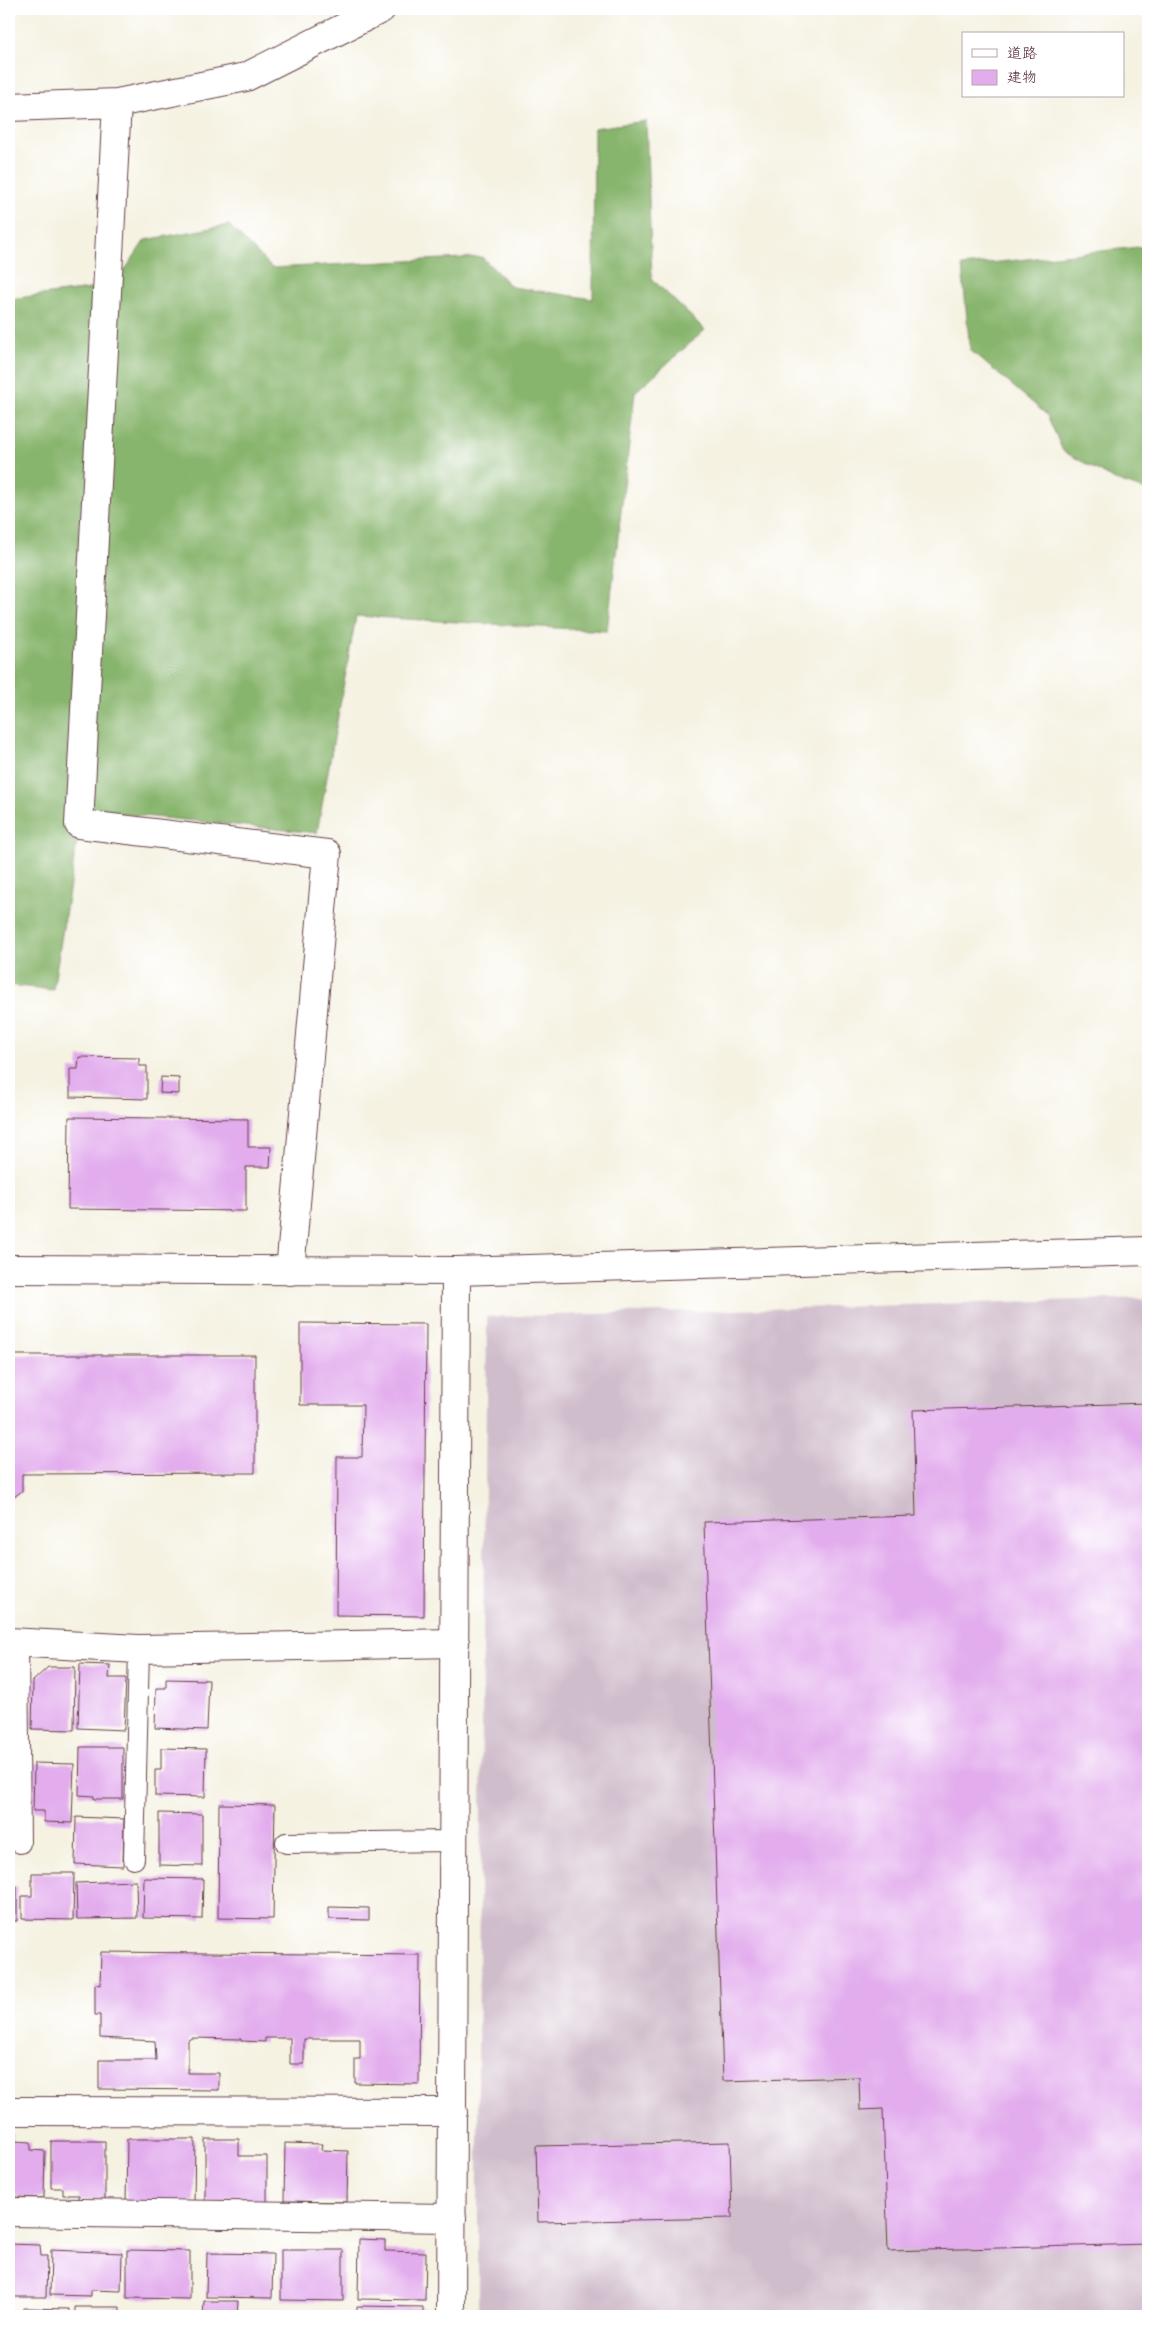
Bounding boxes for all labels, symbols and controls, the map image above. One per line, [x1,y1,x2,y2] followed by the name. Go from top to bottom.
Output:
[962,32,1124,98] legend
[1007,43,1037,64] text: 道路
[1007,67,1037,88] text: 建物

